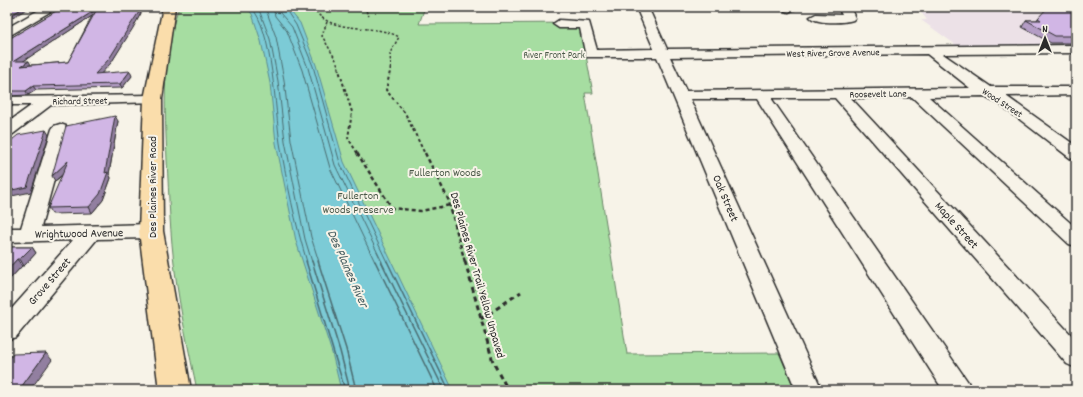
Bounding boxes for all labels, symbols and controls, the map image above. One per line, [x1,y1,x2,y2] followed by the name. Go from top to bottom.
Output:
[1025,18,1065,58] north arrow
[1042,22,1048,38] text: N
[786,46,880,62] street label: West River Grove Avenue
[523,49,585,63] park label: River Front Park
[979,85,1025,122] street label: Wood Street
[849,87,907,102] street label: Roosevelt Lane
[52,95,108,109] street label: Richard Street
[145,136,162,238] street label: Des Plaines River Road
[409,165,481,182] park label: Fullerton Woods
[707,173,742,225] street label: Oak Street
[322,188,394,219] park label: Fullerton Woods Preserve
[445,190,508,360] street label: Des Plaines River Trail Yellow Unpaved
[930,199,982,254] street label: Maple Street
[35,225,123,244] street label: Wrightwood Avenue
[321,227,373,313] water label: Des Plaines River
[25,254,76,309] street label: Grove Street

